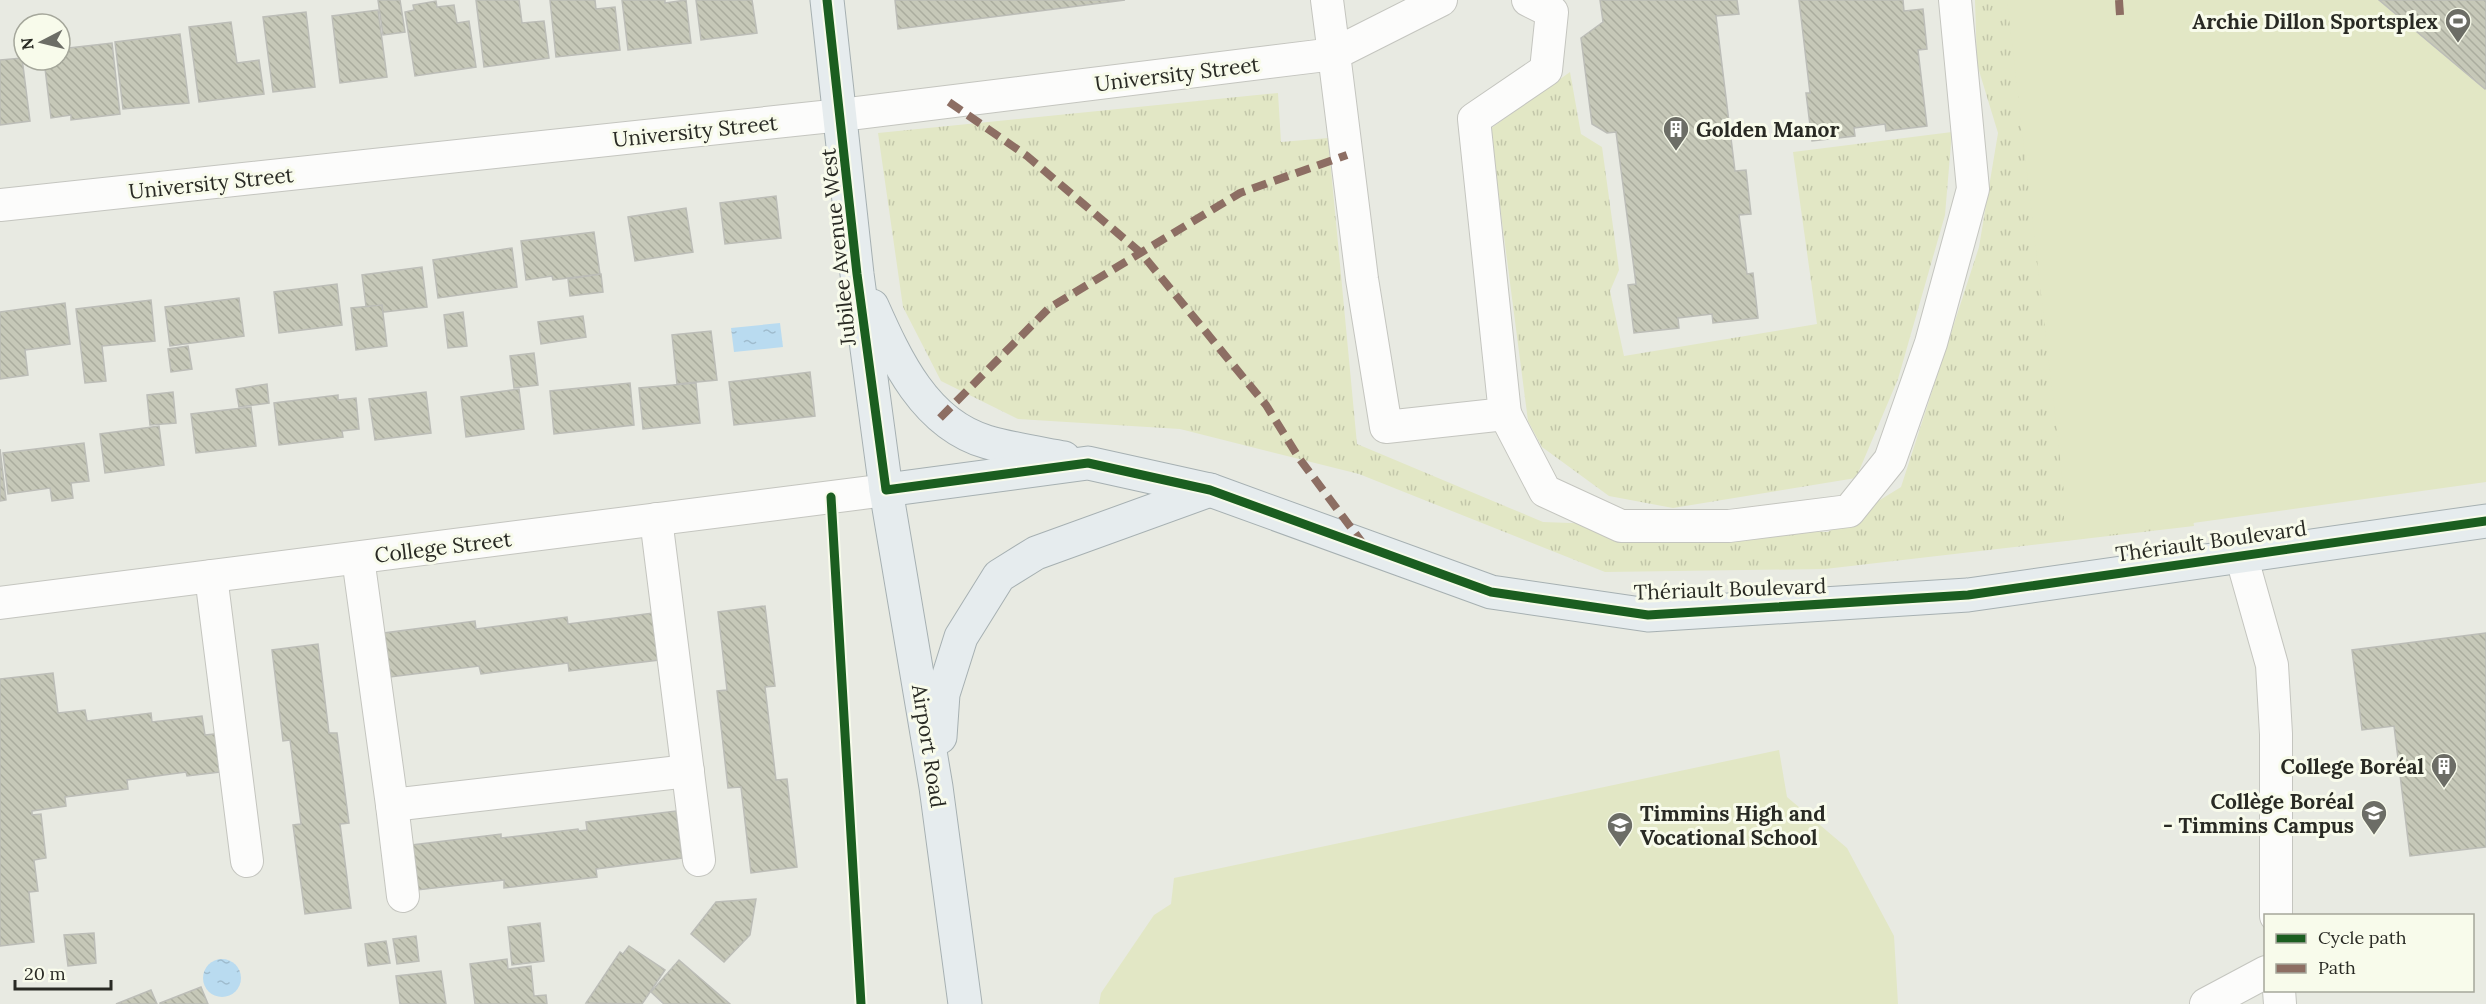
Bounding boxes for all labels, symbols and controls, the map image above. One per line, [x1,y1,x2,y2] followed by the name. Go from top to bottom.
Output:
[2443,6,2473,44] sports icon: Archie Dillon Sportsplex
[2192,8,2438,35] place label: Archie Dillon Sportsplex
[12,12,72,72] north arrow
[16,36,38,51] text: N
[1093,50,1262,97] street label: University Street
[611,109,780,153] street label: University Street
[1661,114,1691,152] building icon: Golden Manor
[1696,116,1840,143] place label: Golden Manor
[814,146,862,348] street label: Jubilee Avenue West
[127,161,296,205] street label: University Street
[2114,514,2308,568] street label: Thériault Boulevard
[373,525,514,569] street label: College Street
[1633,572,1827,606] street label: Thériault Boulevard
[906,681,952,810] street label: Airport Road
[2429,751,2459,789] building icon: College Boréal
[2280,753,2424,780] place label: College Boréal
[2163,788,2354,839] place label: Collège Boréal - Timmins Campus
[2359,798,2389,836] school or university icon: Collège Boréal - Timmins Campus
[1640,800,1826,851] place label: Timmins High and Vocational School
[1605,810,1635,848] school or university icon: Timmins High and Vocational School
[2264,914,2474,992] legend
[2318,926,2407,949] text: Cycle path
[15,953,111,991] scale bar
[2318,956,2356,979] text: Path
[24,962,66,985] text: 20 m

